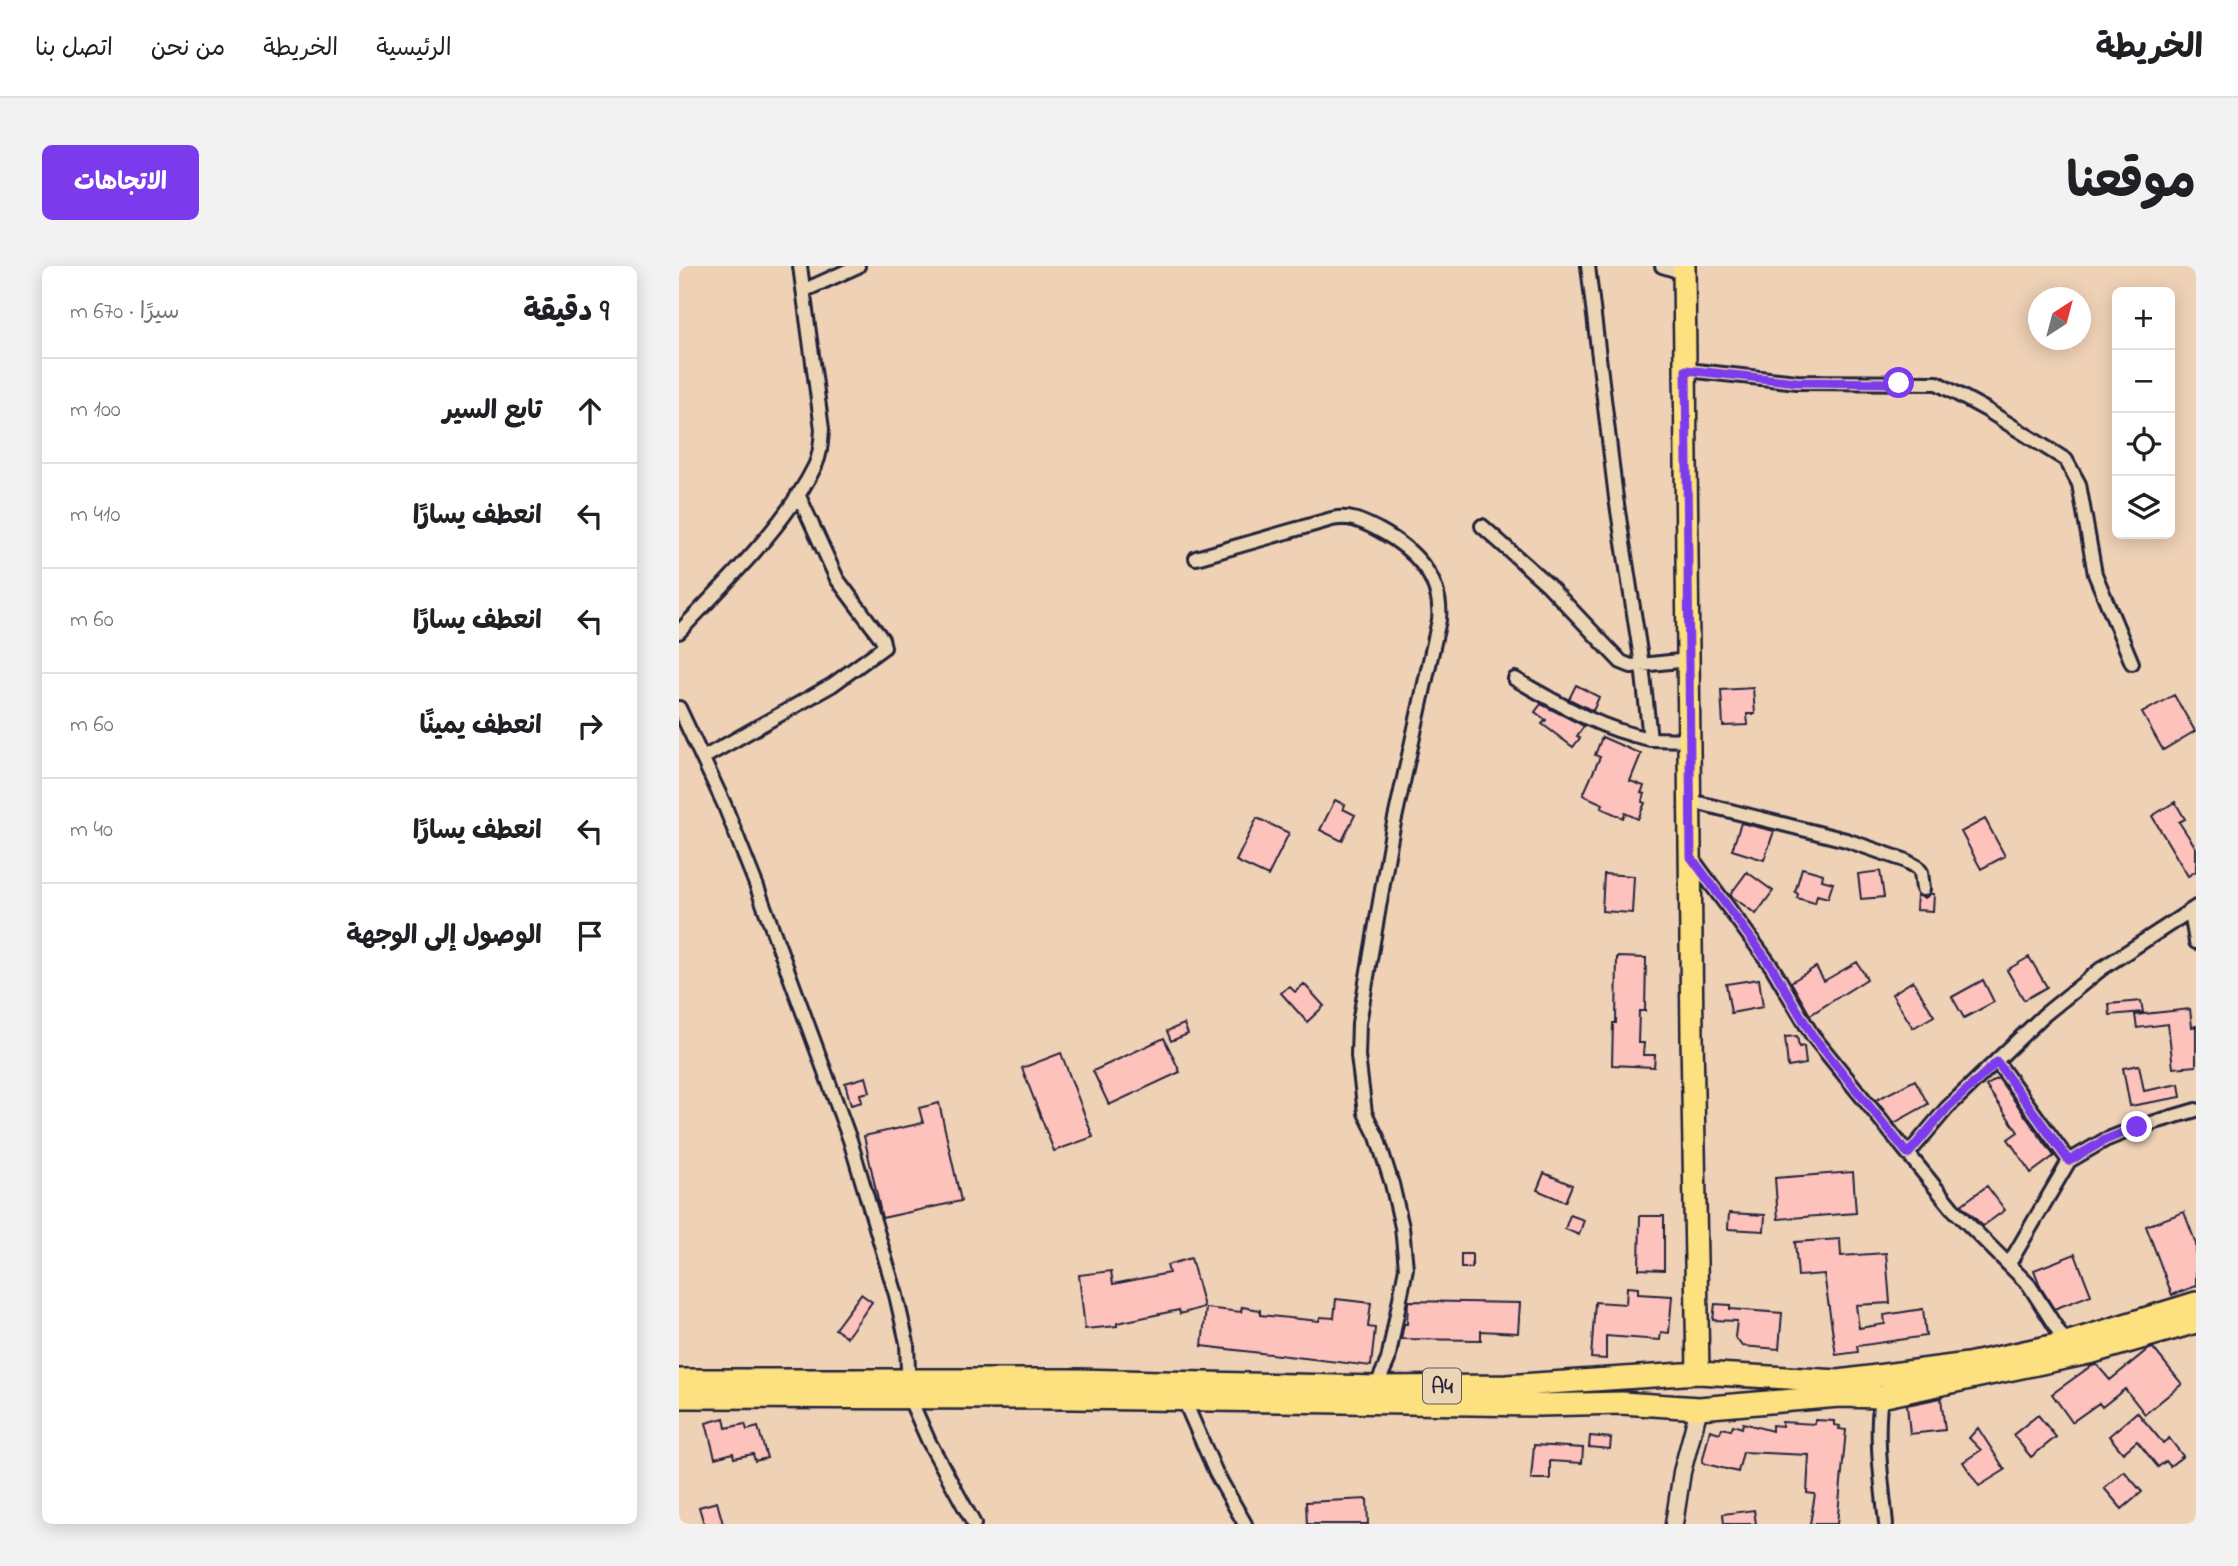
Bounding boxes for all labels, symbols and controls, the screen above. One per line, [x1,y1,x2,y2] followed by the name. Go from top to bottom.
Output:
[2096,25,2203,73] text: الخريطة
[35,32,113,67] text: اتصل بنا
[151,32,225,67] text: من نحن
[263,32,338,67] text: الخريطة
[376,32,452,67] text: الرئيسية
[42,145,199,220] button: الاتجاهات
[2066,148,2196,220] text: موقعنا
[2028,287,2091,350] north arrow
[2112,287,2175,539] map controls
[2112,287,2175,350] button: +
[523,291,609,335] text: 9 دقيقة
[70,296,180,329] text: سيرًا · 670 m
[2112,350,2175,413] button: −
[1883,367,1914,398] route start
[571,392,609,430] icon: ahead
[443,393,542,431] text: تابع السير
[70,394,121,427] text: 100 m
[2112,413,2175,476] button: locate
[2112,476,2175,539] button: layers
[571,497,609,535] icon: left
[413,498,542,536] text: انعطف يسارًا
[70,499,120,532] text: 410 m
[571,602,609,640] icon: left
[413,603,542,641] text: انعطف يسارًا
[70,604,114,637] text: 60 m
[571,707,609,745] icon: right
[419,708,542,746] text: انعطف يمينًا
[70,709,114,742] text: 60 m
[571,812,609,850] icon: left
[413,813,542,851] text: انعطف يسارًا
[70,814,113,847] text: 40 m
[571,917,609,955] icon: arrive
[346,918,542,956] text: الوصول إلى الوجهة
[2121,1111,2152,1142] route end
[1423,1368,1461,1404] road number: A4

